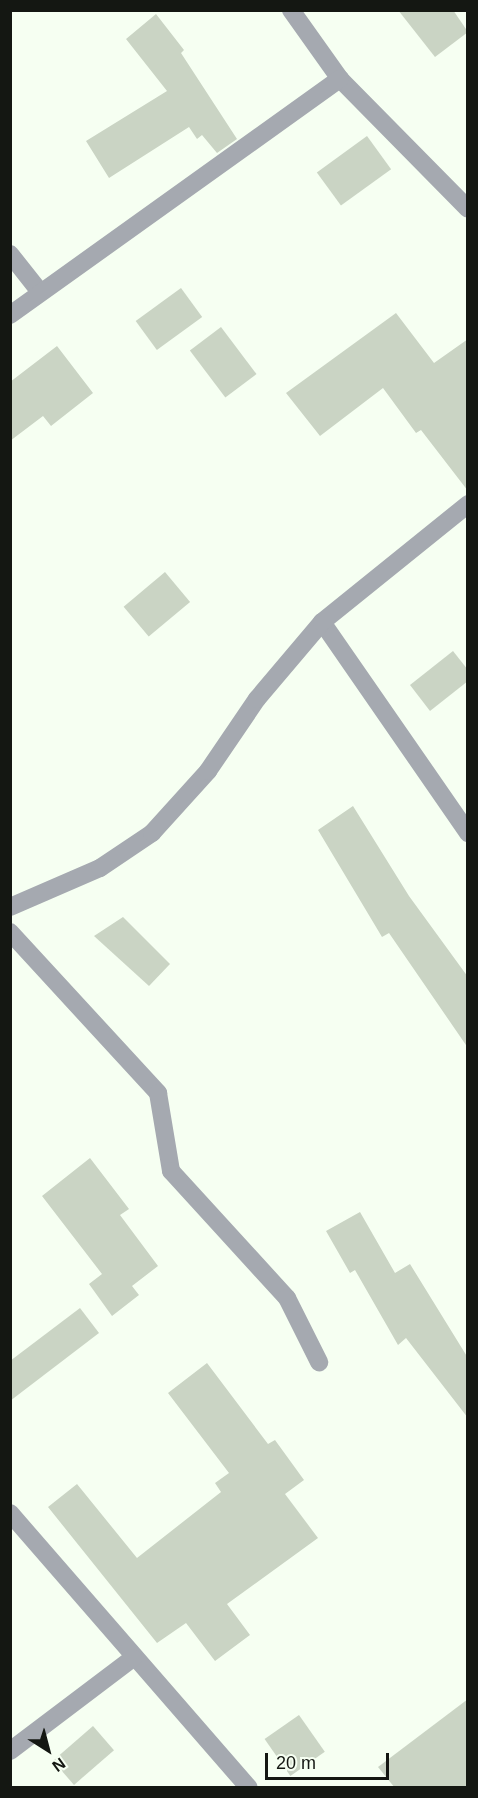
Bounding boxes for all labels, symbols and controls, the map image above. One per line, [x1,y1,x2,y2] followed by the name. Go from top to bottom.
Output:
[18,1720,78,1780] north arrow
[268,1741,392,1779] scale bar
[276,1753,316,1773] text: 20 m
[49,1755,69,1775] text: N

